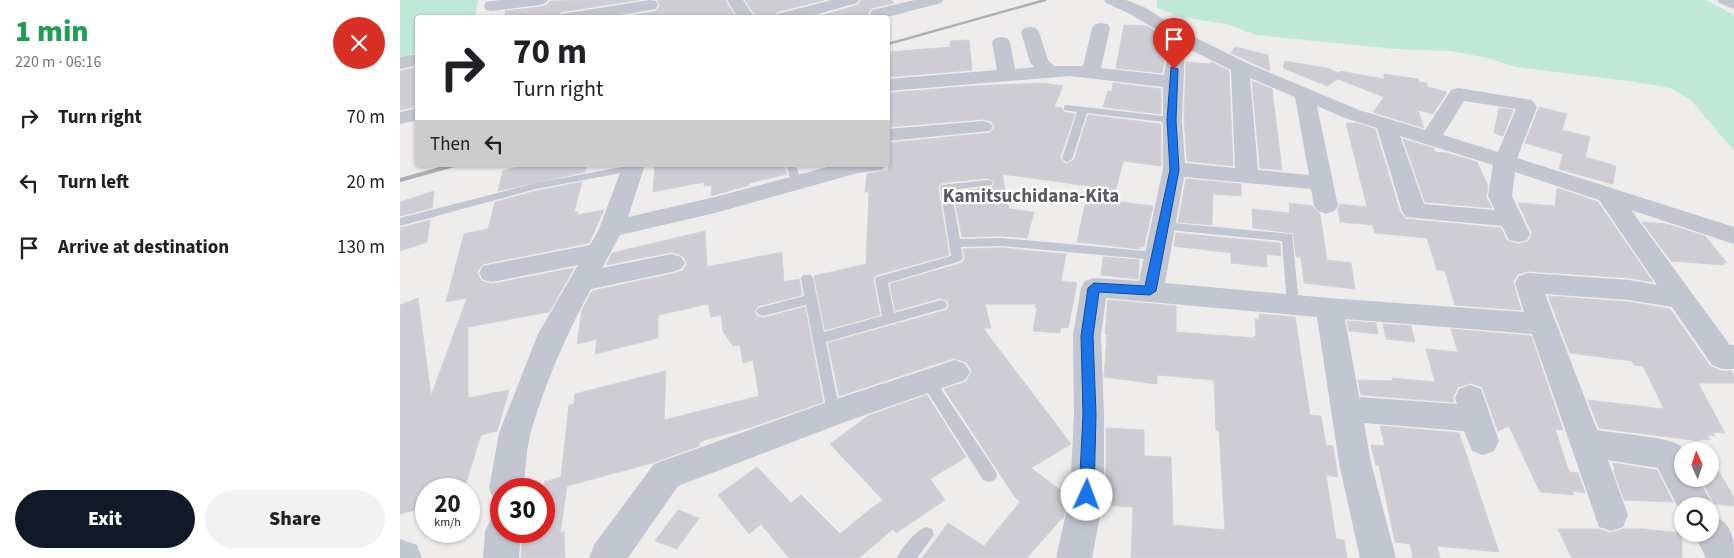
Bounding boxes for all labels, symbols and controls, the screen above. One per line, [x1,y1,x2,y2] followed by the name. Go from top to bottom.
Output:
[15,10,89,53] text: 1 min
[333,17,385,69] button: close
[1153,18,1195,69] pin
[1160,25,1188,53] icon: arrive
[513,27,587,77] text: 70 m
[430,35,495,100] icon: right
[15,51,102,73] text: 220 m · 06:16
[513,73,603,105] text: Turn right
[15,104,43,132] icon: right
[58,104,142,131] text: Turn right
[347,104,385,131] text: 70 m
[480,130,508,158] icon: left
[430,131,470,158] text: Then
[15,169,43,197] icon: left
[58,169,129,196] text: Turn left
[347,169,385,196] text: 20 m
[943,183,1119,210] district label: Kamitsuchidana-Kita
[15,234,43,262] icon: arrive
[58,234,229,261] text: Arrive at destination
[337,234,385,261] text: 130 m
[1674,442,1719,488] north arrow
[1674,442,1719,542] map controls
[1060,468,1112,520] position arrow
[490,478,555,543] speed limit sign: 30
[434,486,461,522] text: 20
[15,490,195,548] button: Exit
[205,490,385,548] button: Share
[1674,497,1719,542] button: search
[434,514,461,531] text: km/h

